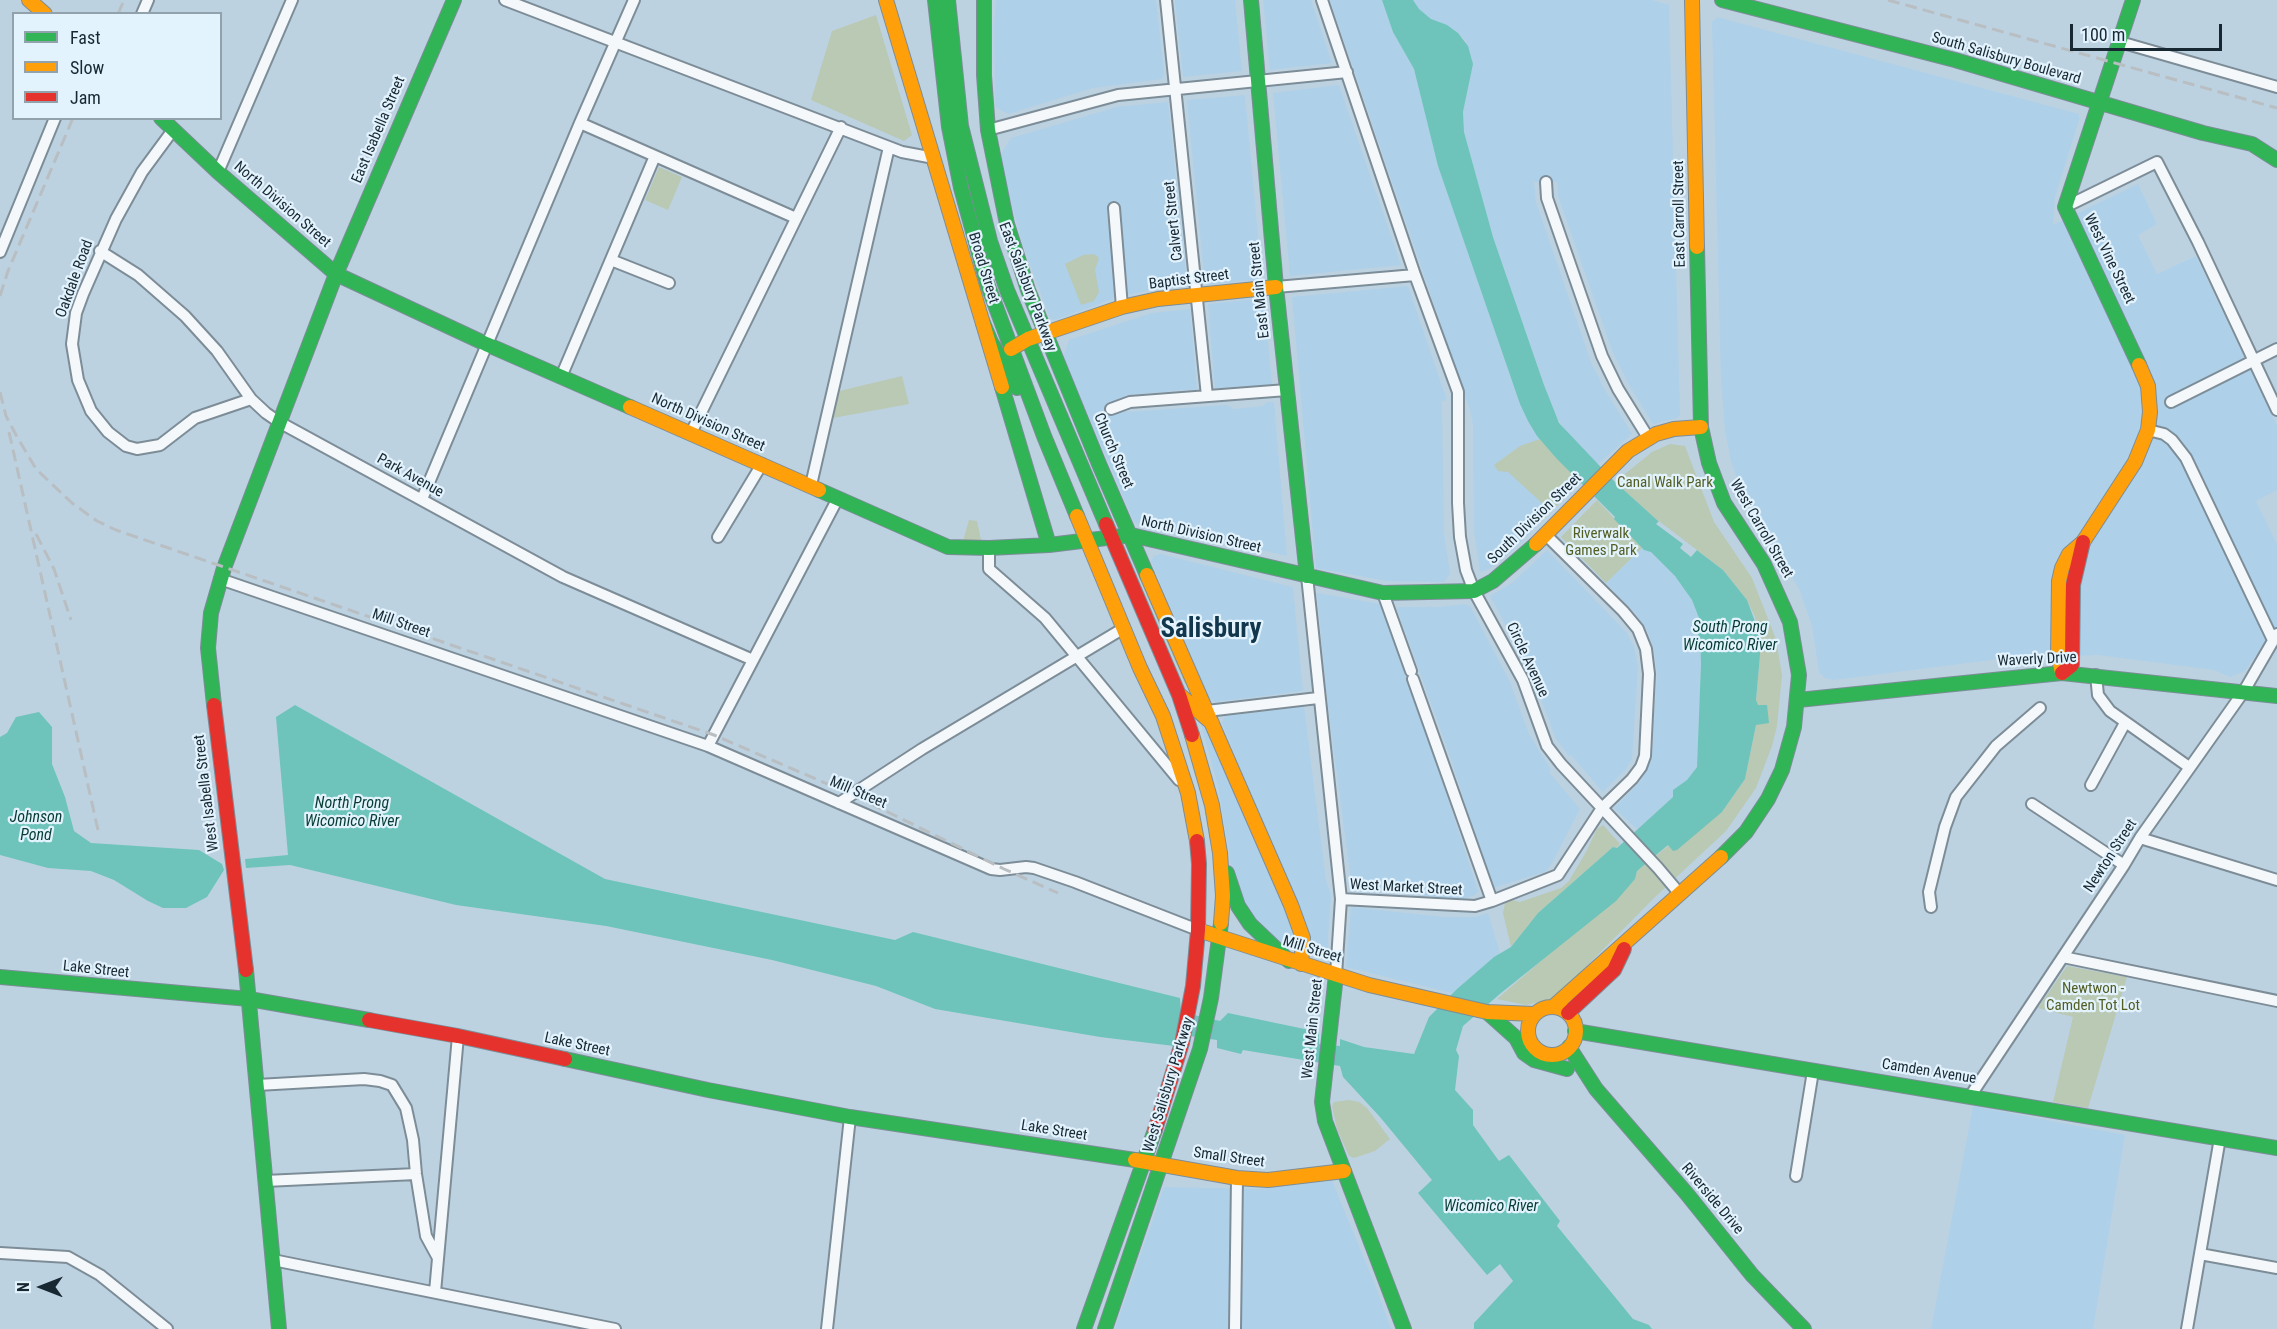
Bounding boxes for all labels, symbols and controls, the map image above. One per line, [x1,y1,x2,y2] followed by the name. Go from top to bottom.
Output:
[12,12,222,120] legend
[2073,12,2224,50] scale bar
[2081,24,2125,45] text: 100 m
[70,27,101,48] text: Fast
[1929,29,2083,89] street label: South Salisbury Boulevard
[70,57,104,78] text: Slow
[348,74,410,186] street label: East Isabella Street
[70,87,101,108] text: Jam
[230,158,334,252] street label: North Division Street
[1670,160,1690,268] street label: East Carroll Street
[1161,180,1187,262] street label: Calvert Street
[2079,211,2139,307] street label: West Vine Street
[994,220,1060,354] street label: East Salisbury Parkway
[964,230,1002,306] street label: Broad Street
[53,238,97,320] street label: Oakdale Road
[1246,241,1274,339] street label: East Main Street
[1148,266,1230,294] street label: Baptist Street
[648,390,768,456] street label: North Division Street
[1089,411,1137,491] street label: Church Street
[374,450,446,502] street label: Park Avenue
[1484,470,1586,568] street label: South Division Street
[1617,474,1713,492] park label: Canal Walk Park
[1726,477,1796,581] street label: West Carroll Street
[1139,512,1263,558] street label: North Division Street
[1565,525,1637,560] park label: Riverwalk Games Park
[370,606,432,642] street label: Mill Street
[1161,614,1261,646] district label: Salisbury
[1683,618,1777,656] water label: South Prong Wicomico River
[1502,620,1552,700] street label: Circle Avenue
[1997,649,2077,671] street label: Waverly Drive
[191,733,223,853] street label: West Isabella Street
[827,773,889,813] street label: Mill Street
[305,794,399,832] water label: North Prong Wicomico River
[10,808,62,846] water label: Johnson Pond
[2081,816,2141,896] street label: Newton Street
[1349,876,1463,900] street label: West Market Street
[1281,933,1343,967] street label: Mill Street
[62,958,130,982] street label: Lake Street
[1299,978,1327,1080] street label: West Main Street
[2046,980,2140,1015] park label: Newtwon - Camden Tot Lot
[1140,1015,1198,1155] street label: West Salisbury Parkway
[543,1029,611,1061] street label: Lake Street
[1881,1056,1977,1088] street label: Camden Avenue
[1020,1117,1088,1145] street label: Lake Street
[1192,1144,1266,1172] street label: Small Street
[1677,1160,1747,1238] street label: Riverside Drive
[1444,1197,1538,1217] water label: Wicomico River
[12,1257,72,1317] north arrow
[14,1282,33,1292] text: N

